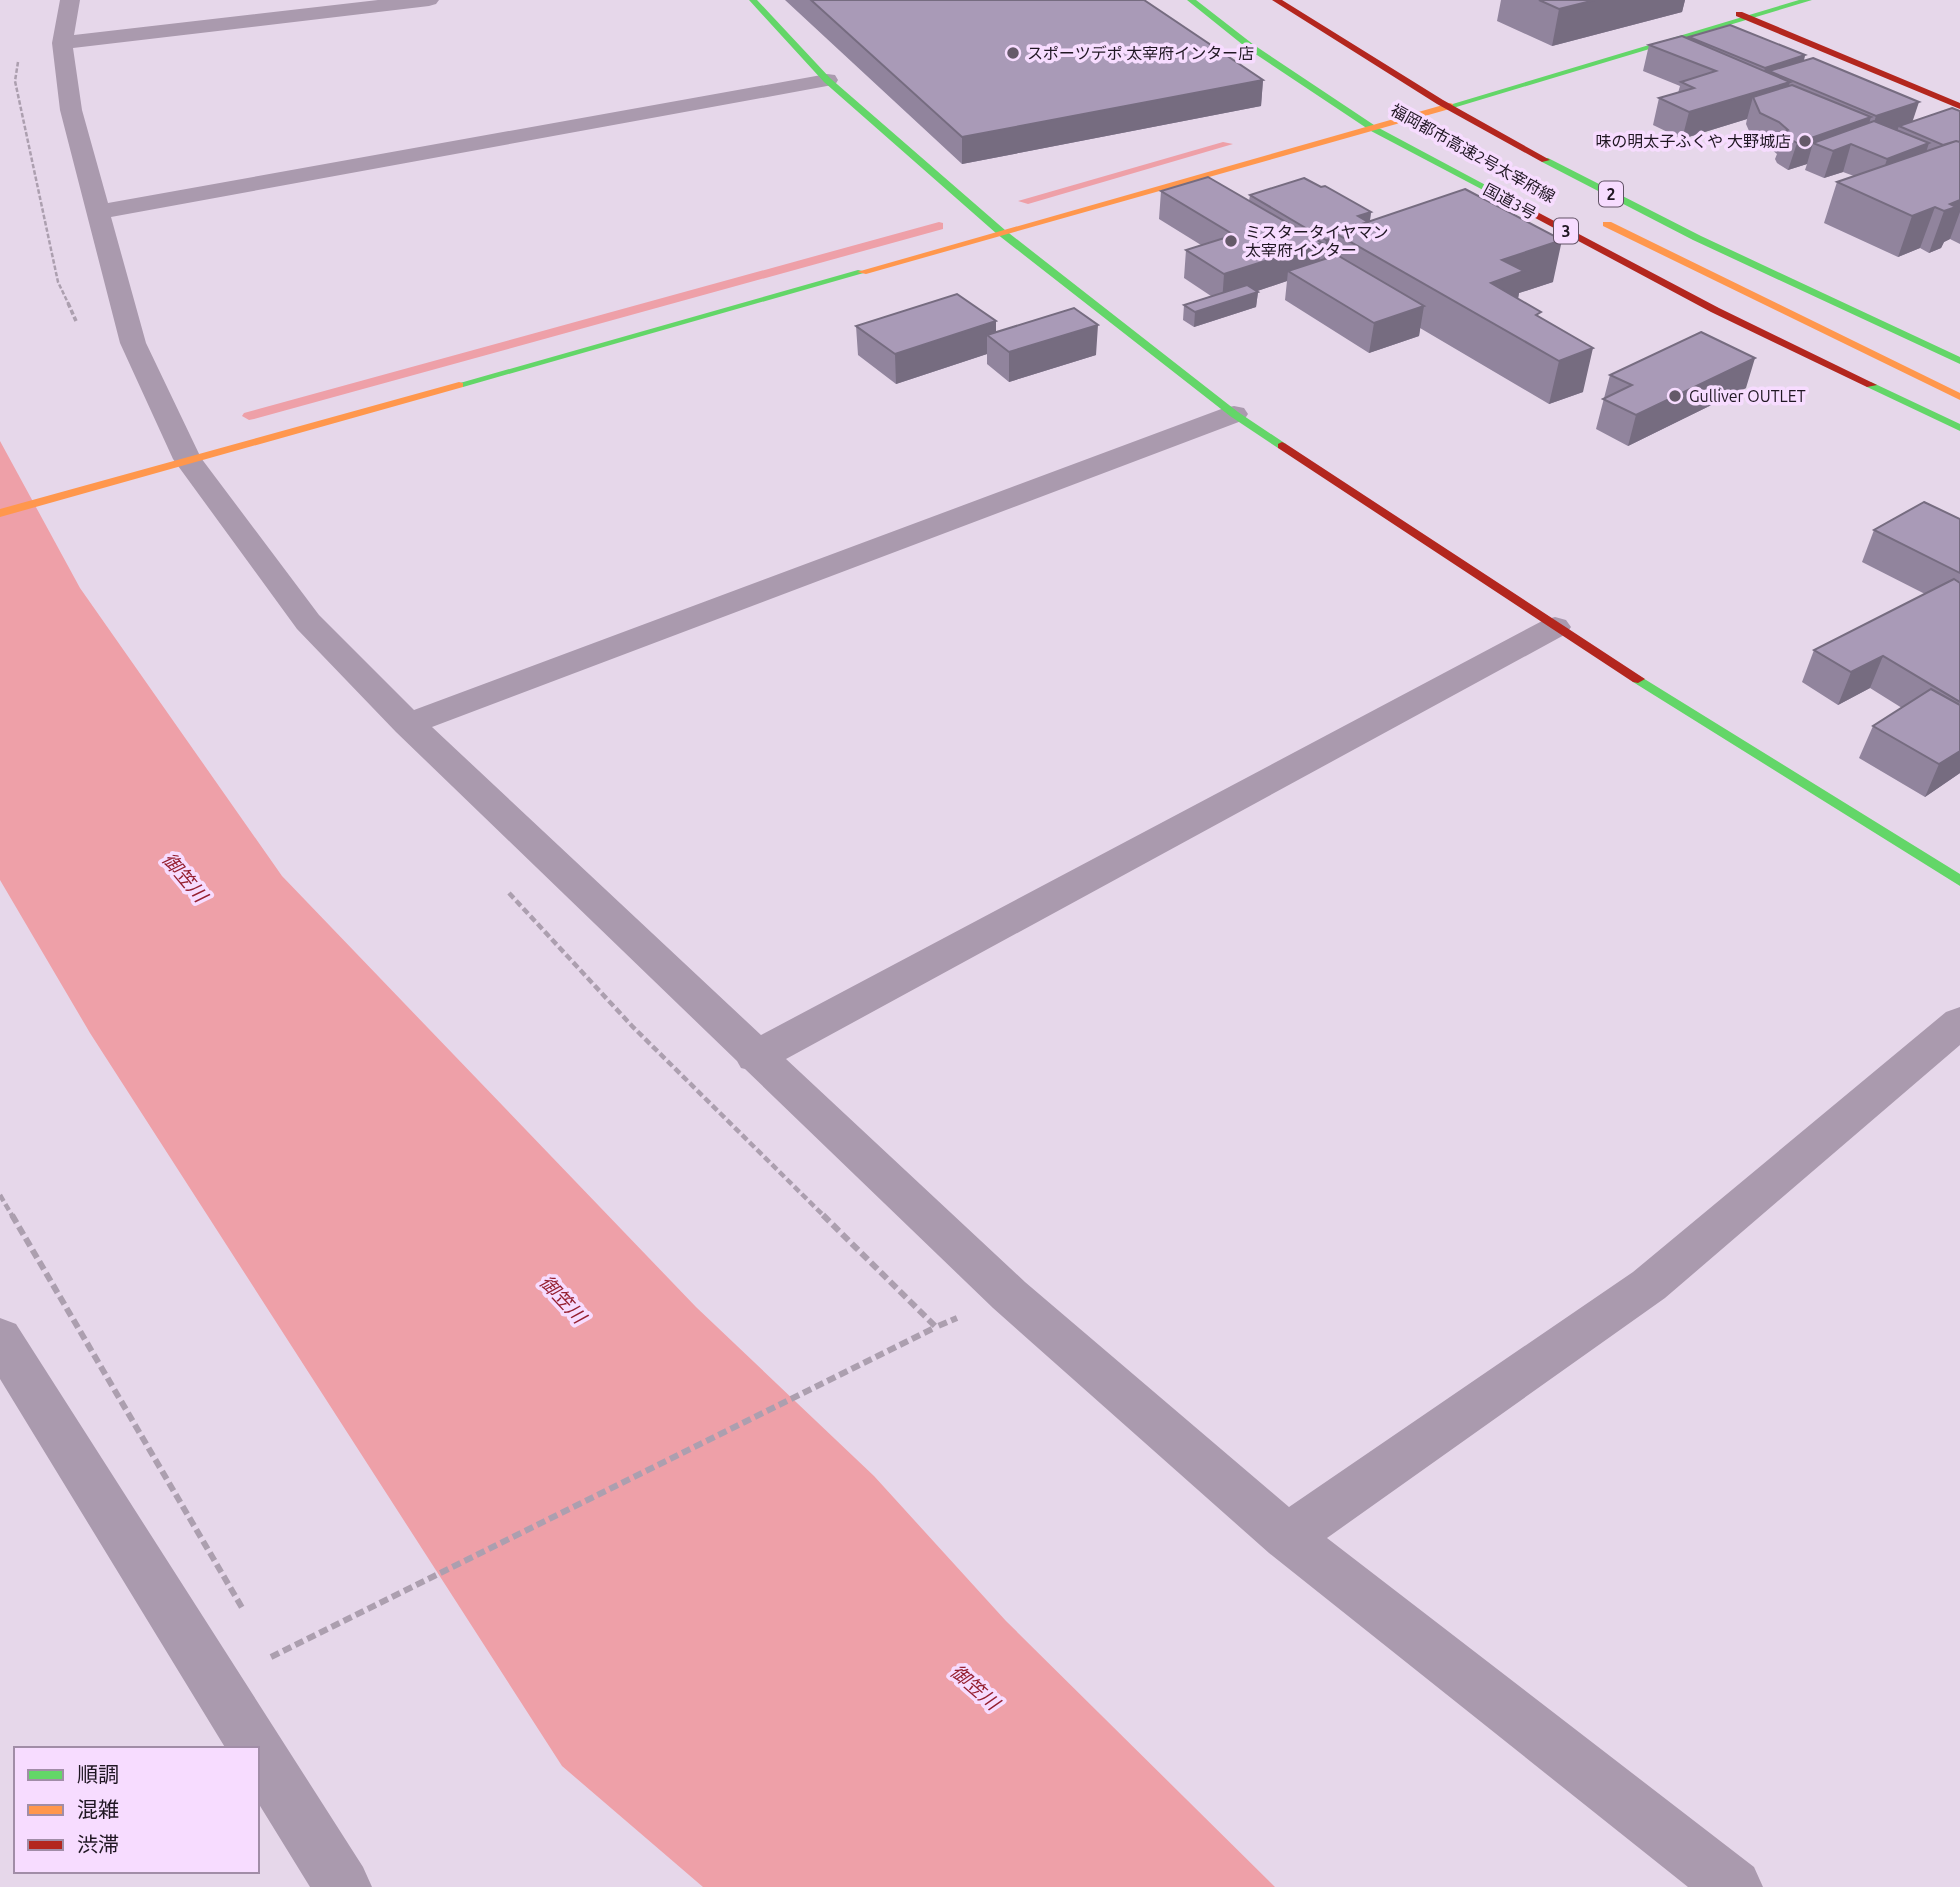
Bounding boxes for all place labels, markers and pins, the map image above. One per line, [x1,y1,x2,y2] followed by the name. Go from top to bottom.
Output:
[1027,44,1254,62] place label: スポーツデポ 太宰府インター店
[1005,45,1021,61] marker: スポーツデポ 太宰府インター店
[1595,132,1791,150] place label: 味の明太子ふくや 大野城店
[1797,133,1813,149] marker: 味の明太子ふくや 大野城店
[1245,223,1389,259] place label: ミスタータイヤマン 太宰府インター
[1223,233,1239,249] marker: ミスタータイヤマン 太宰府インター
[1689,387,1806,405] place label: Gulliver OUTLET
[1667,388,1683,404] marker: Gulliver OUTLET

